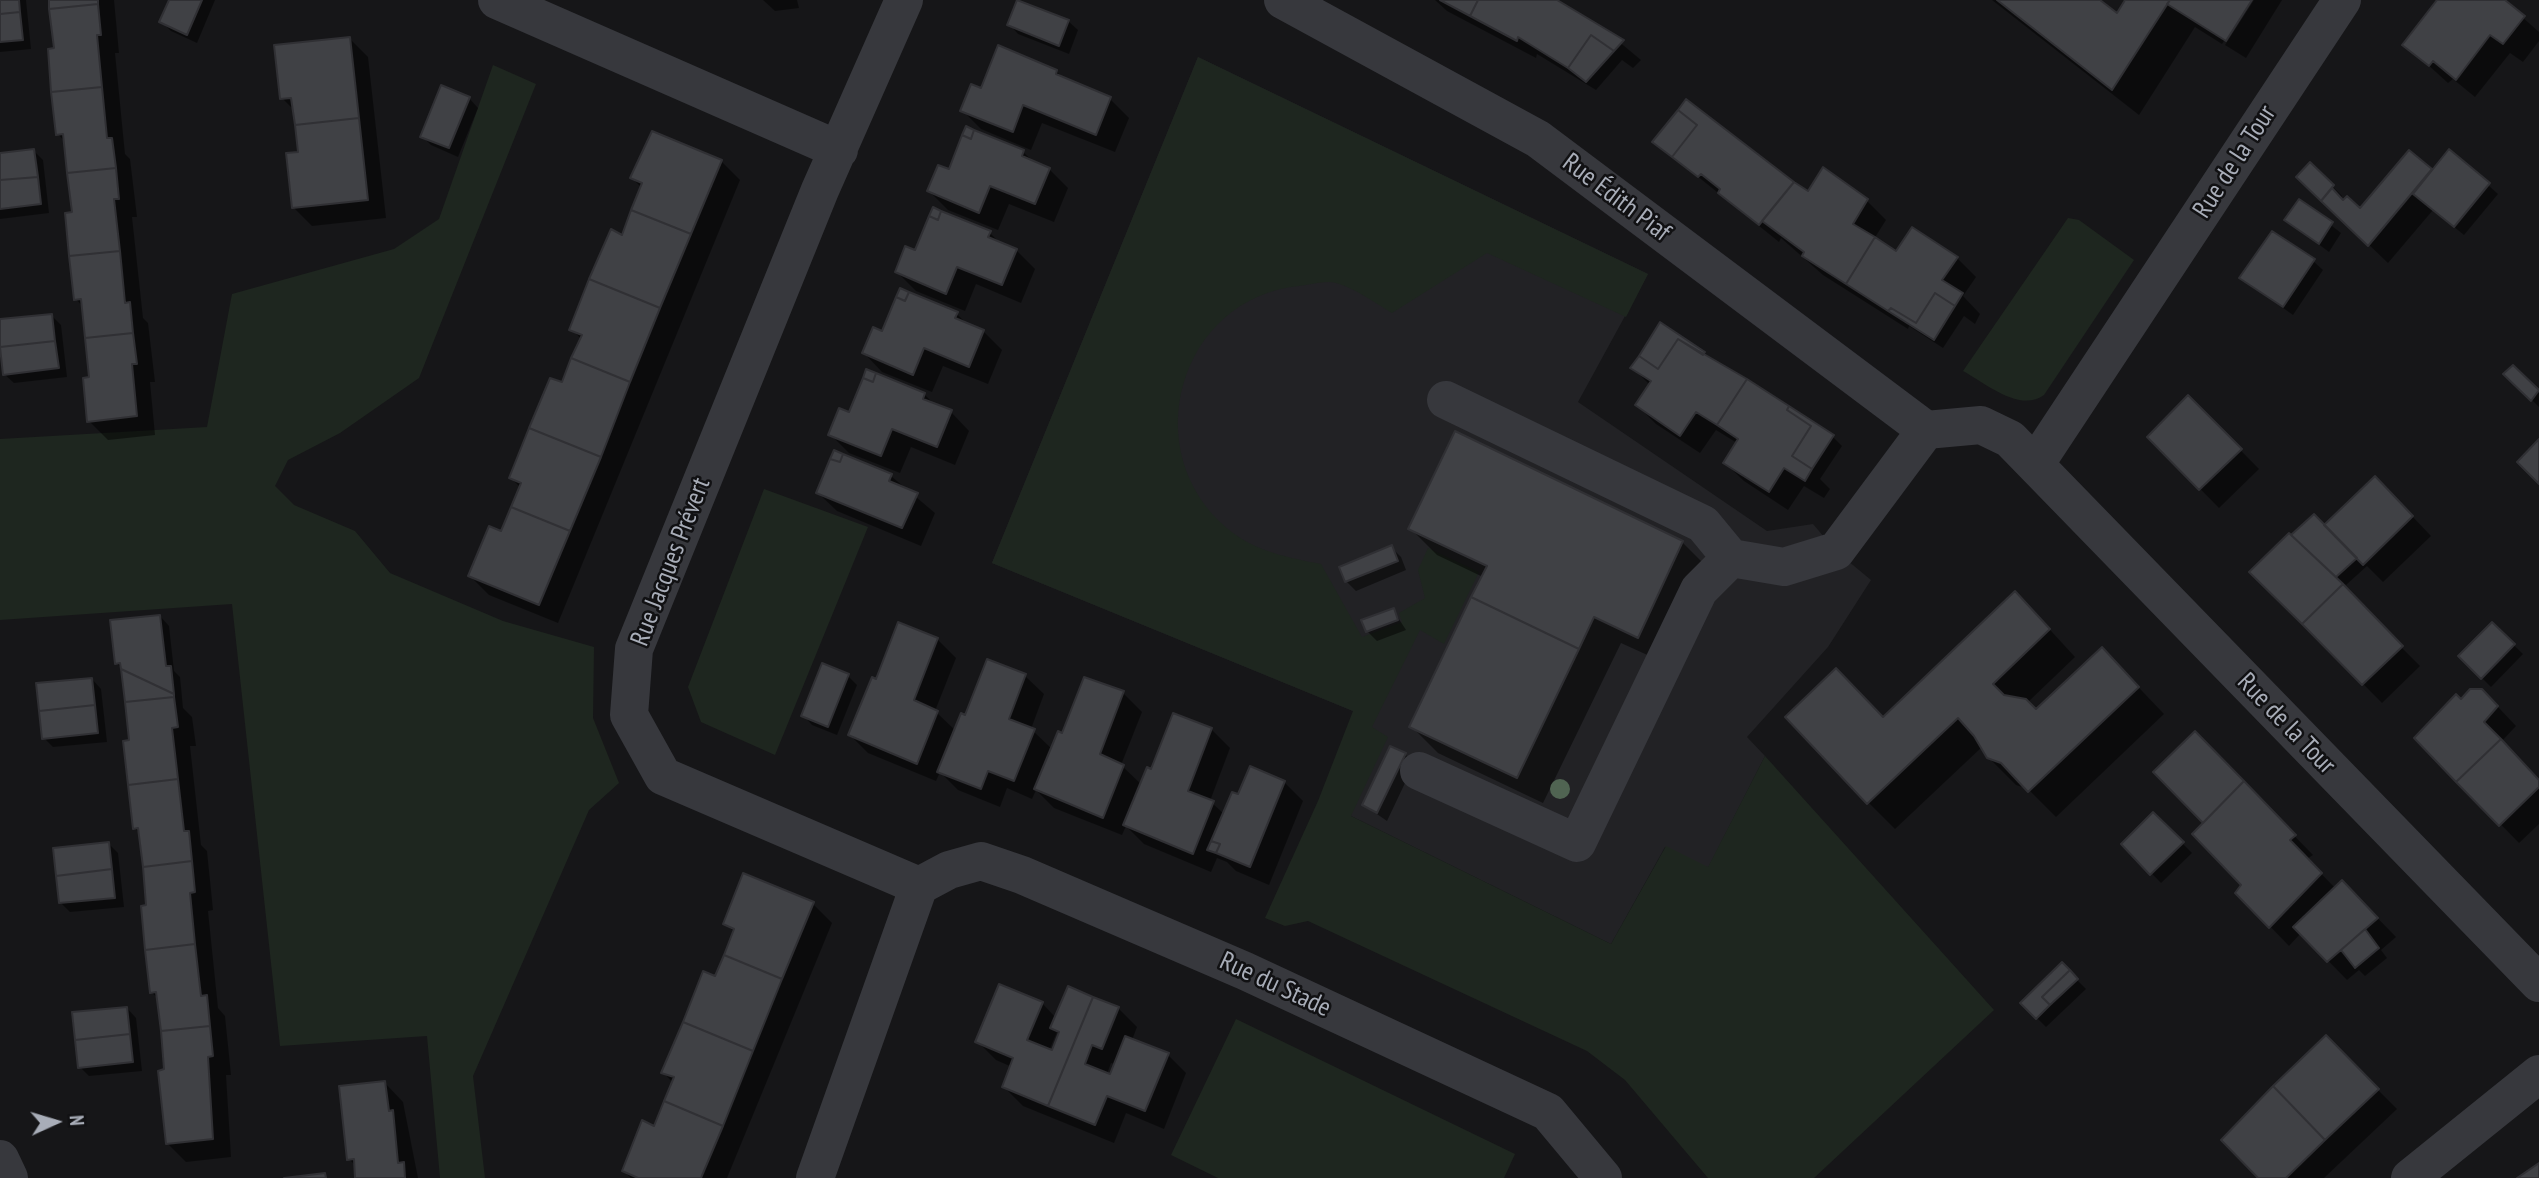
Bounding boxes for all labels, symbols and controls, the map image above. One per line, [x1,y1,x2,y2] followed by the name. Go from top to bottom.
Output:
[2187,100,2283,224] street label: Rue de la Tour
[1556,147,1676,249] street label: Rue Édith Piaf
[625,474,717,650] street label: Rue Jacques Prévert
[2230,667,2342,781] street label: Rue de la Tour
[1215,946,1335,1024] street label: Rue du Stade
[21,1087,91,1157] north arrow
[65,1115,89,1126] text: N

